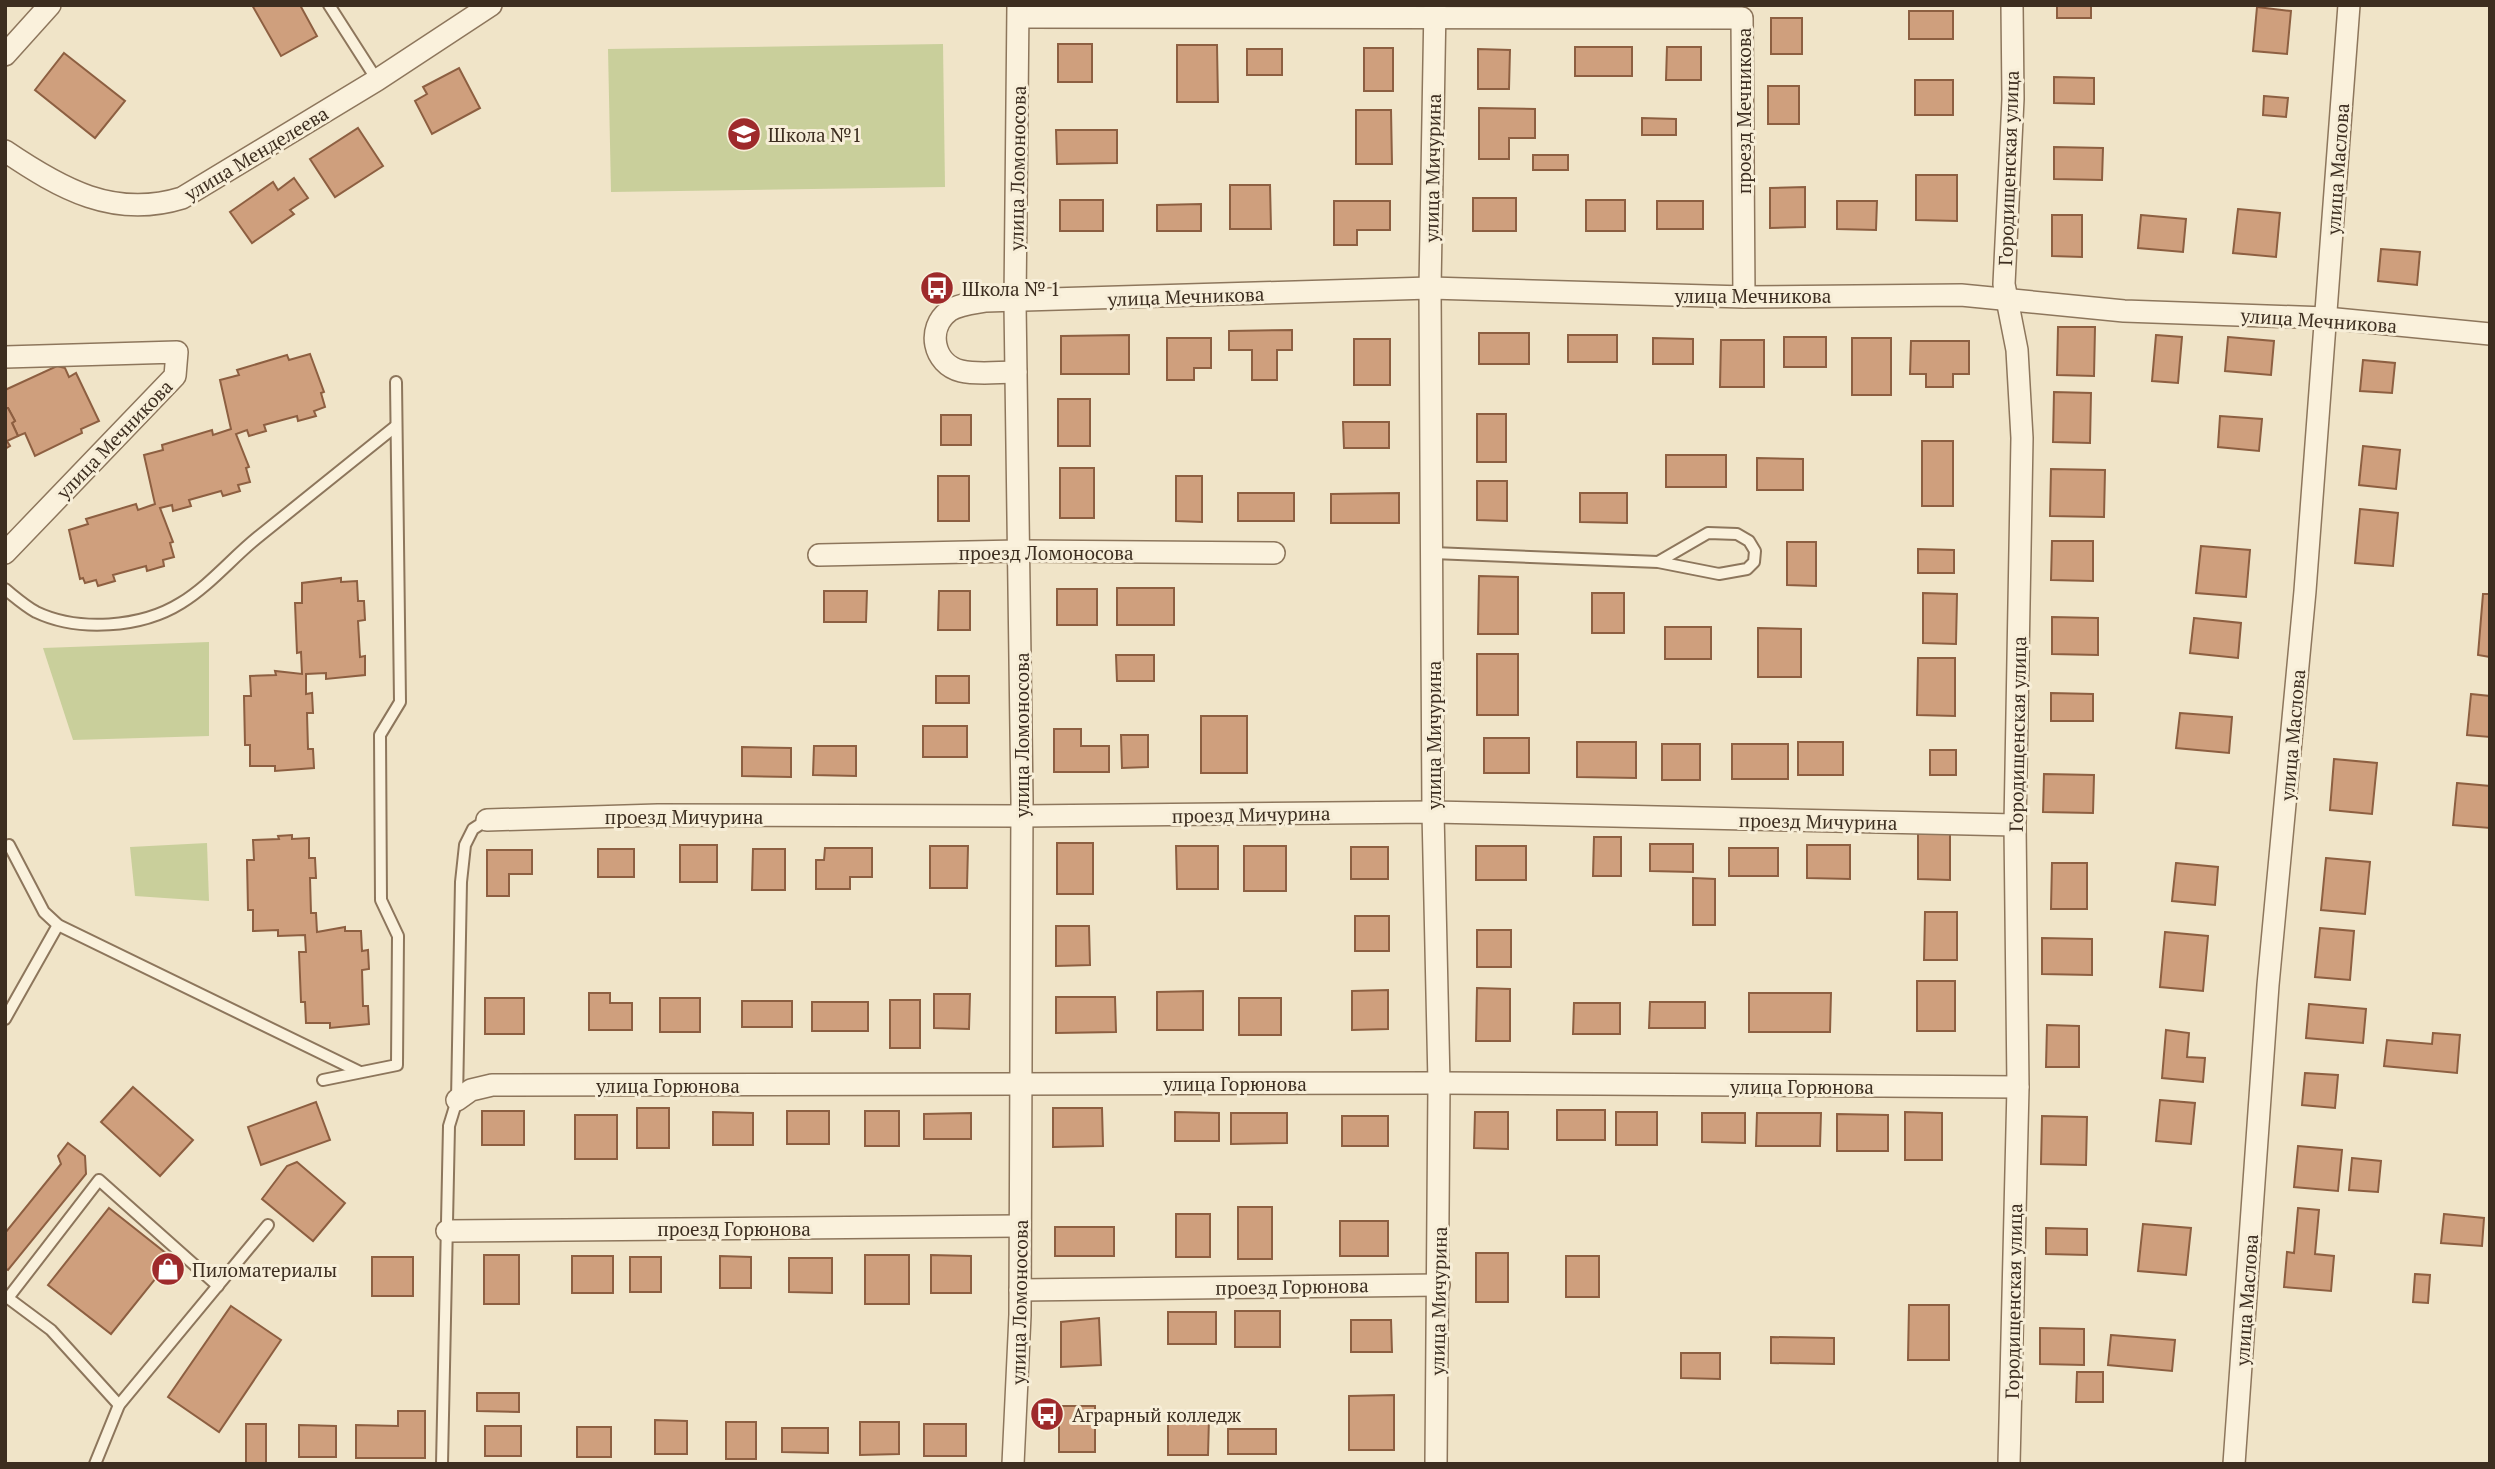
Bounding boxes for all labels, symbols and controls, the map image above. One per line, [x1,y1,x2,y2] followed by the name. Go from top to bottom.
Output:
[1731,27,1756,194] street label: проезд Мечникова
[1992,69,2024,266] street label: Городищенская улица
[1003,85,1031,252] street label: улица Ломоносова
[1418,93,1446,244] street label: улица Мичурина
[178,100,333,206] street label: улица Менделеева
[2320,102,2354,237] street label: улица Маслова
[725,115,763,153] school or university icon: Школа №1
[768,122,862,147] place label: Школа №1
[918,269,956,307] bus stop icon: Школа № 1
[962,276,1060,301] place label: Школа № 1
[1106,281,1265,311] street label: улица Мечникова
[1674,283,1832,308] street label: улица Мечникова
[2239,302,2398,338] street label: улица Мечникова
[50,374,178,505] street label: улица Мечникова
[958,540,1134,565] street label: проезд Ломоносова
[2003,636,2031,832] street label: Городищенская улица
[1009,652,1034,819] street label: улица Ломоносова
[1421,660,1446,810] street label: улица Мичурина
[2274,668,2310,803] street label: улица Маслова
[1171,800,1331,828] street label: проезд Мичурина
[605,804,764,829] street label: проезд Мичурина
[1738,807,1898,835] street label: проезд Мичурина
[1162,1071,1307,1096] street label: улица Горюнова
[595,1073,740,1098] street label: улица Горюнова
[1729,1074,1874,1099] street label: улица Горюнова
[1999,1203,2027,1399] street label: Городищенская улица
[657,1216,811,1241] street label: проезд Горюнова
[1005,1219,1033,1386] street label: улица Ломоносова
[1424,1226,1452,1377] street label: улица Мичурина
[2229,1233,2263,1368] street label: улица Маслова
[149,1250,187,1288] shop icon: Пиломатериалы
[192,1257,337,1282] place label: Пиломатериалы
[1215,1272,1369,1300] street label: проезд Горюнова
[1028,1395,1066,1433] bus stop icon: Аграрный колледж
[1072,1402,1241,1427] place label: Аграрный колледж

